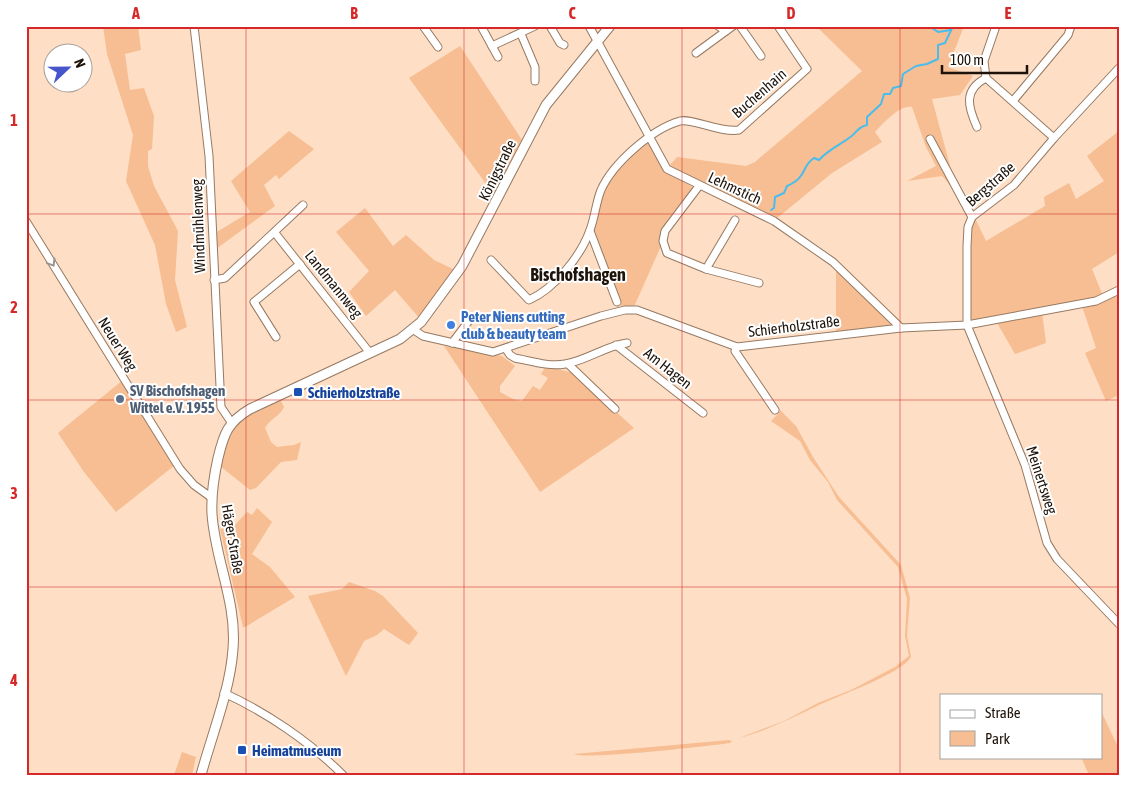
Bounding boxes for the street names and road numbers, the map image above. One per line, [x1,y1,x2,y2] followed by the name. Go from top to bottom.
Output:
[728,65,790,121] street label: Buchenhain
[475,137,519,203] street label: Königstraße
[962,158,1018,210] street label: Bergstraße
[706,168,764,208] street label: Lehmstich
[188,178,208,273] street label: Windmühlenweg
[302,247,367,321] street label: Landmannweg
[747,312,841,340] street label: Schierholzstraße
[95,314,141,374] street label: Neuer Weg
[641,344,695,392] street label: Am Hagen
[1023,444,1061,517] street label: Meinertsweg
[218,503,248,575] street label: Häger Straße

